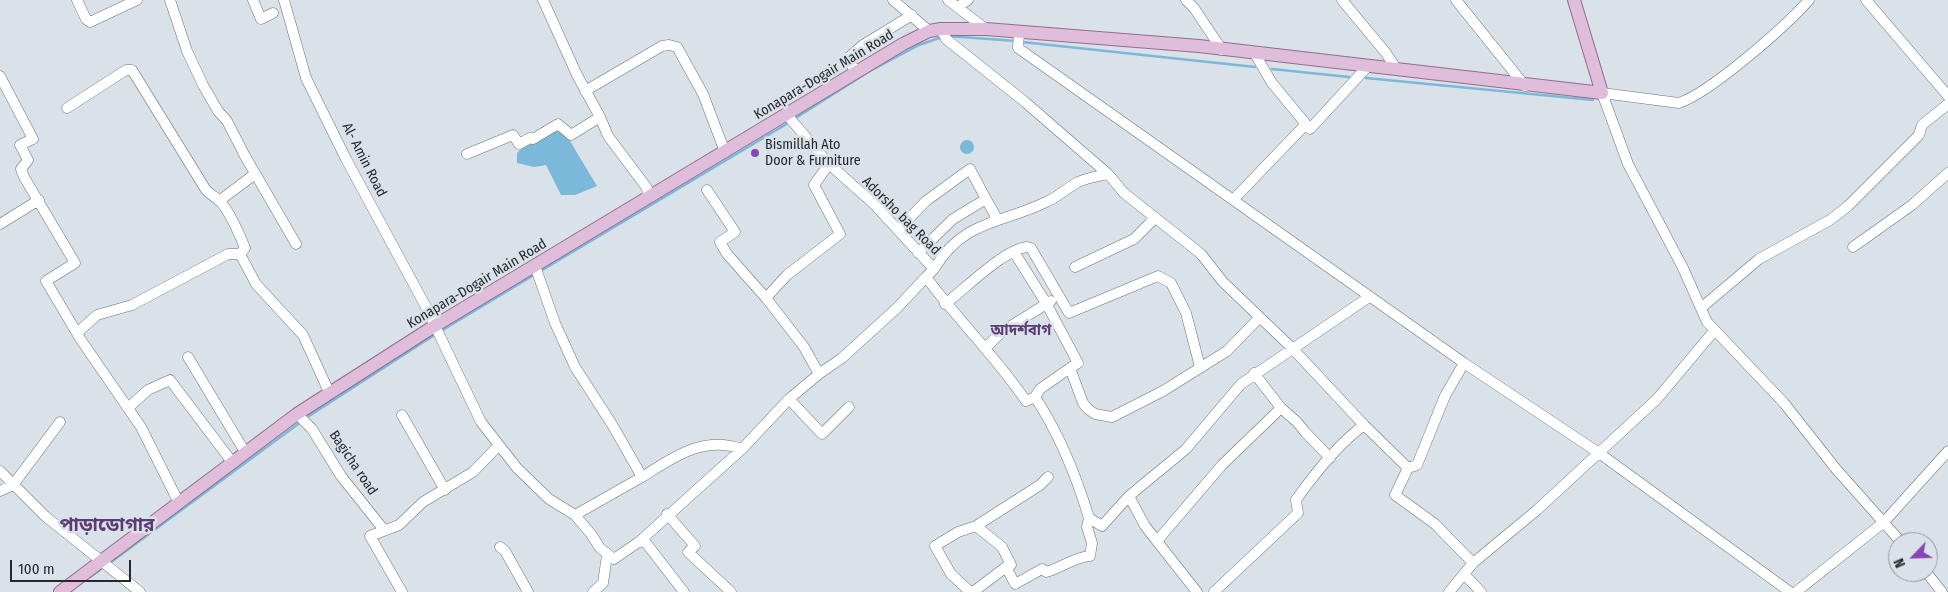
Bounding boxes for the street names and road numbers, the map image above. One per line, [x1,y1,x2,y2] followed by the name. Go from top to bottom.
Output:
[751,27,897,123] street label: Konapara-Dogair Main Road
[338,120,390,200] street label: Al- Amin Road
[858,173,944,259] street label: Adorsho bag Road
[404,236,550,332] street label: Konapara-Dogair Main Road
[325,428,381,498] street label: Bagicha road

